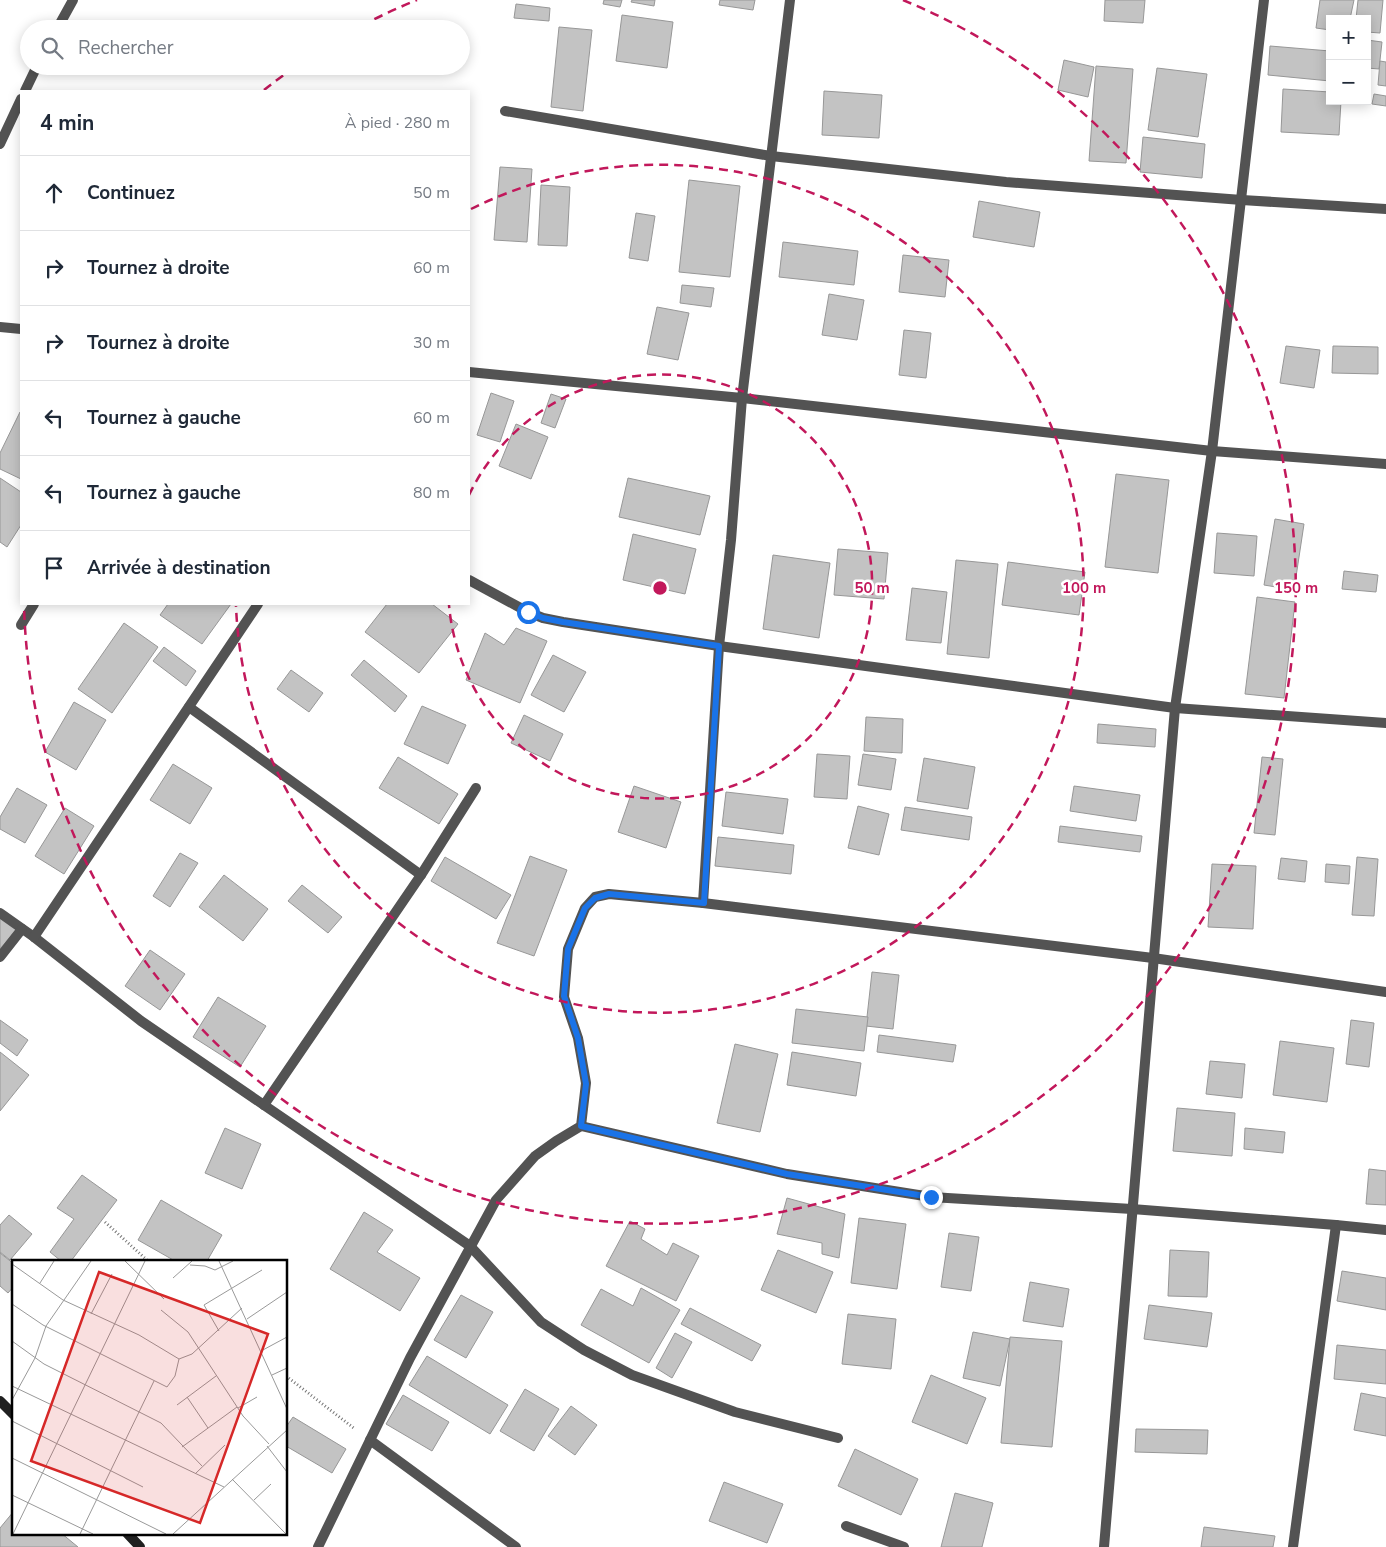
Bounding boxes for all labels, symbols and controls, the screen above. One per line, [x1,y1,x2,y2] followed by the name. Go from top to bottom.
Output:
[1326,15,1371,105] map controls
[1326,15,1371,60] button: +
[20,20,470,75] search box
[38,34,66,62] icon: search
[78,35,173,61] text: Rechercher
[1326,60,1371,105] button: −
[40,109,94,137] text: 4 min
[345,112,450,134] text: À pied · 280 m
[40,179,68,207] icon: ahead
[87,180,175,206] text: Continuez
[413,182,450,204] text: 50 m
[40,254,68,282] icon: right
[87,255,230,281] text: Tournez à droite
[413,257,450,279] text: 60 m
[40,329,68,357] icon: right
[87,330,230,356] text: Tournez à droite
[413,332,450,354] text: 30 m
[40,404,68,432] icon: left
[87,405,241,431] text: Tournez à gauche
[413,407,450,429] text: 60 m
[40,479,68,507] icon: left
[87,480,241,506] text: Tournez à gauche
[413,482,450,504] text: 80 m
[40,554,68,582] icon: arrive
[87,555,271,581] text: Arrivée à destination
[854,578,890,598] text: 50 m
[1062,578,1106,598] text: 100 m
[1274,578,1318,598] text: 150 m
[651,579,669,597] centre of rings
[517,601,540,624] route start
[920,1186,943,1209] route end
[12,1260,288,1534] inset map

